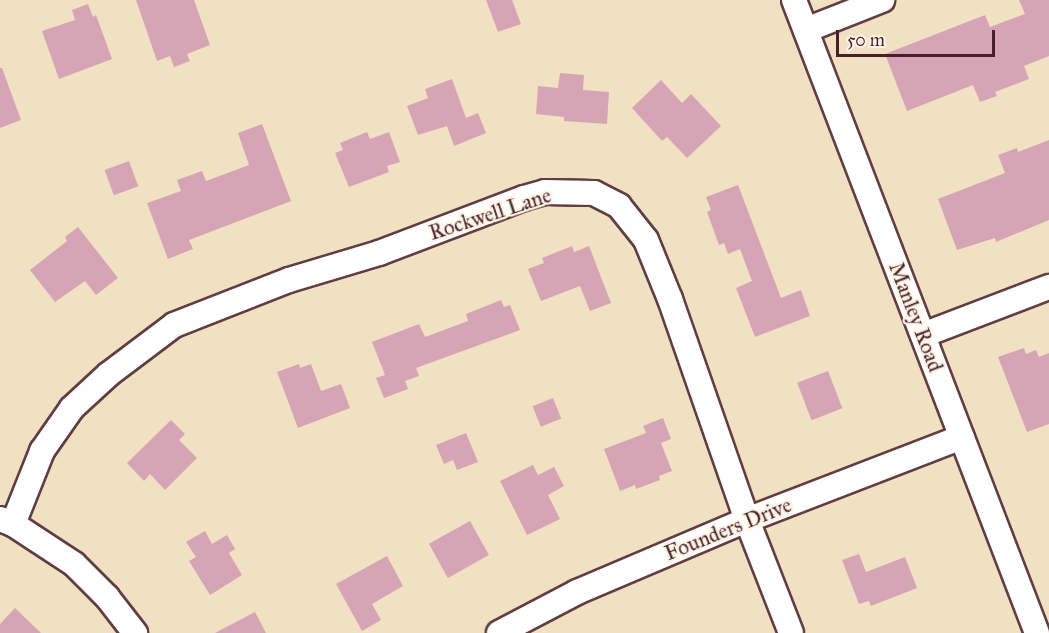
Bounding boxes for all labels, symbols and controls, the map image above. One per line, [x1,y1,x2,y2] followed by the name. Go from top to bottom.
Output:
[839,18,998,56] scale bar
[847,29,885,51] text: 50 m
[426,182,554,246] street label: Rockwell Lane
[884,259,948,375] street label: Manley Road
[661,492,795,566] street label: Founders Drive

